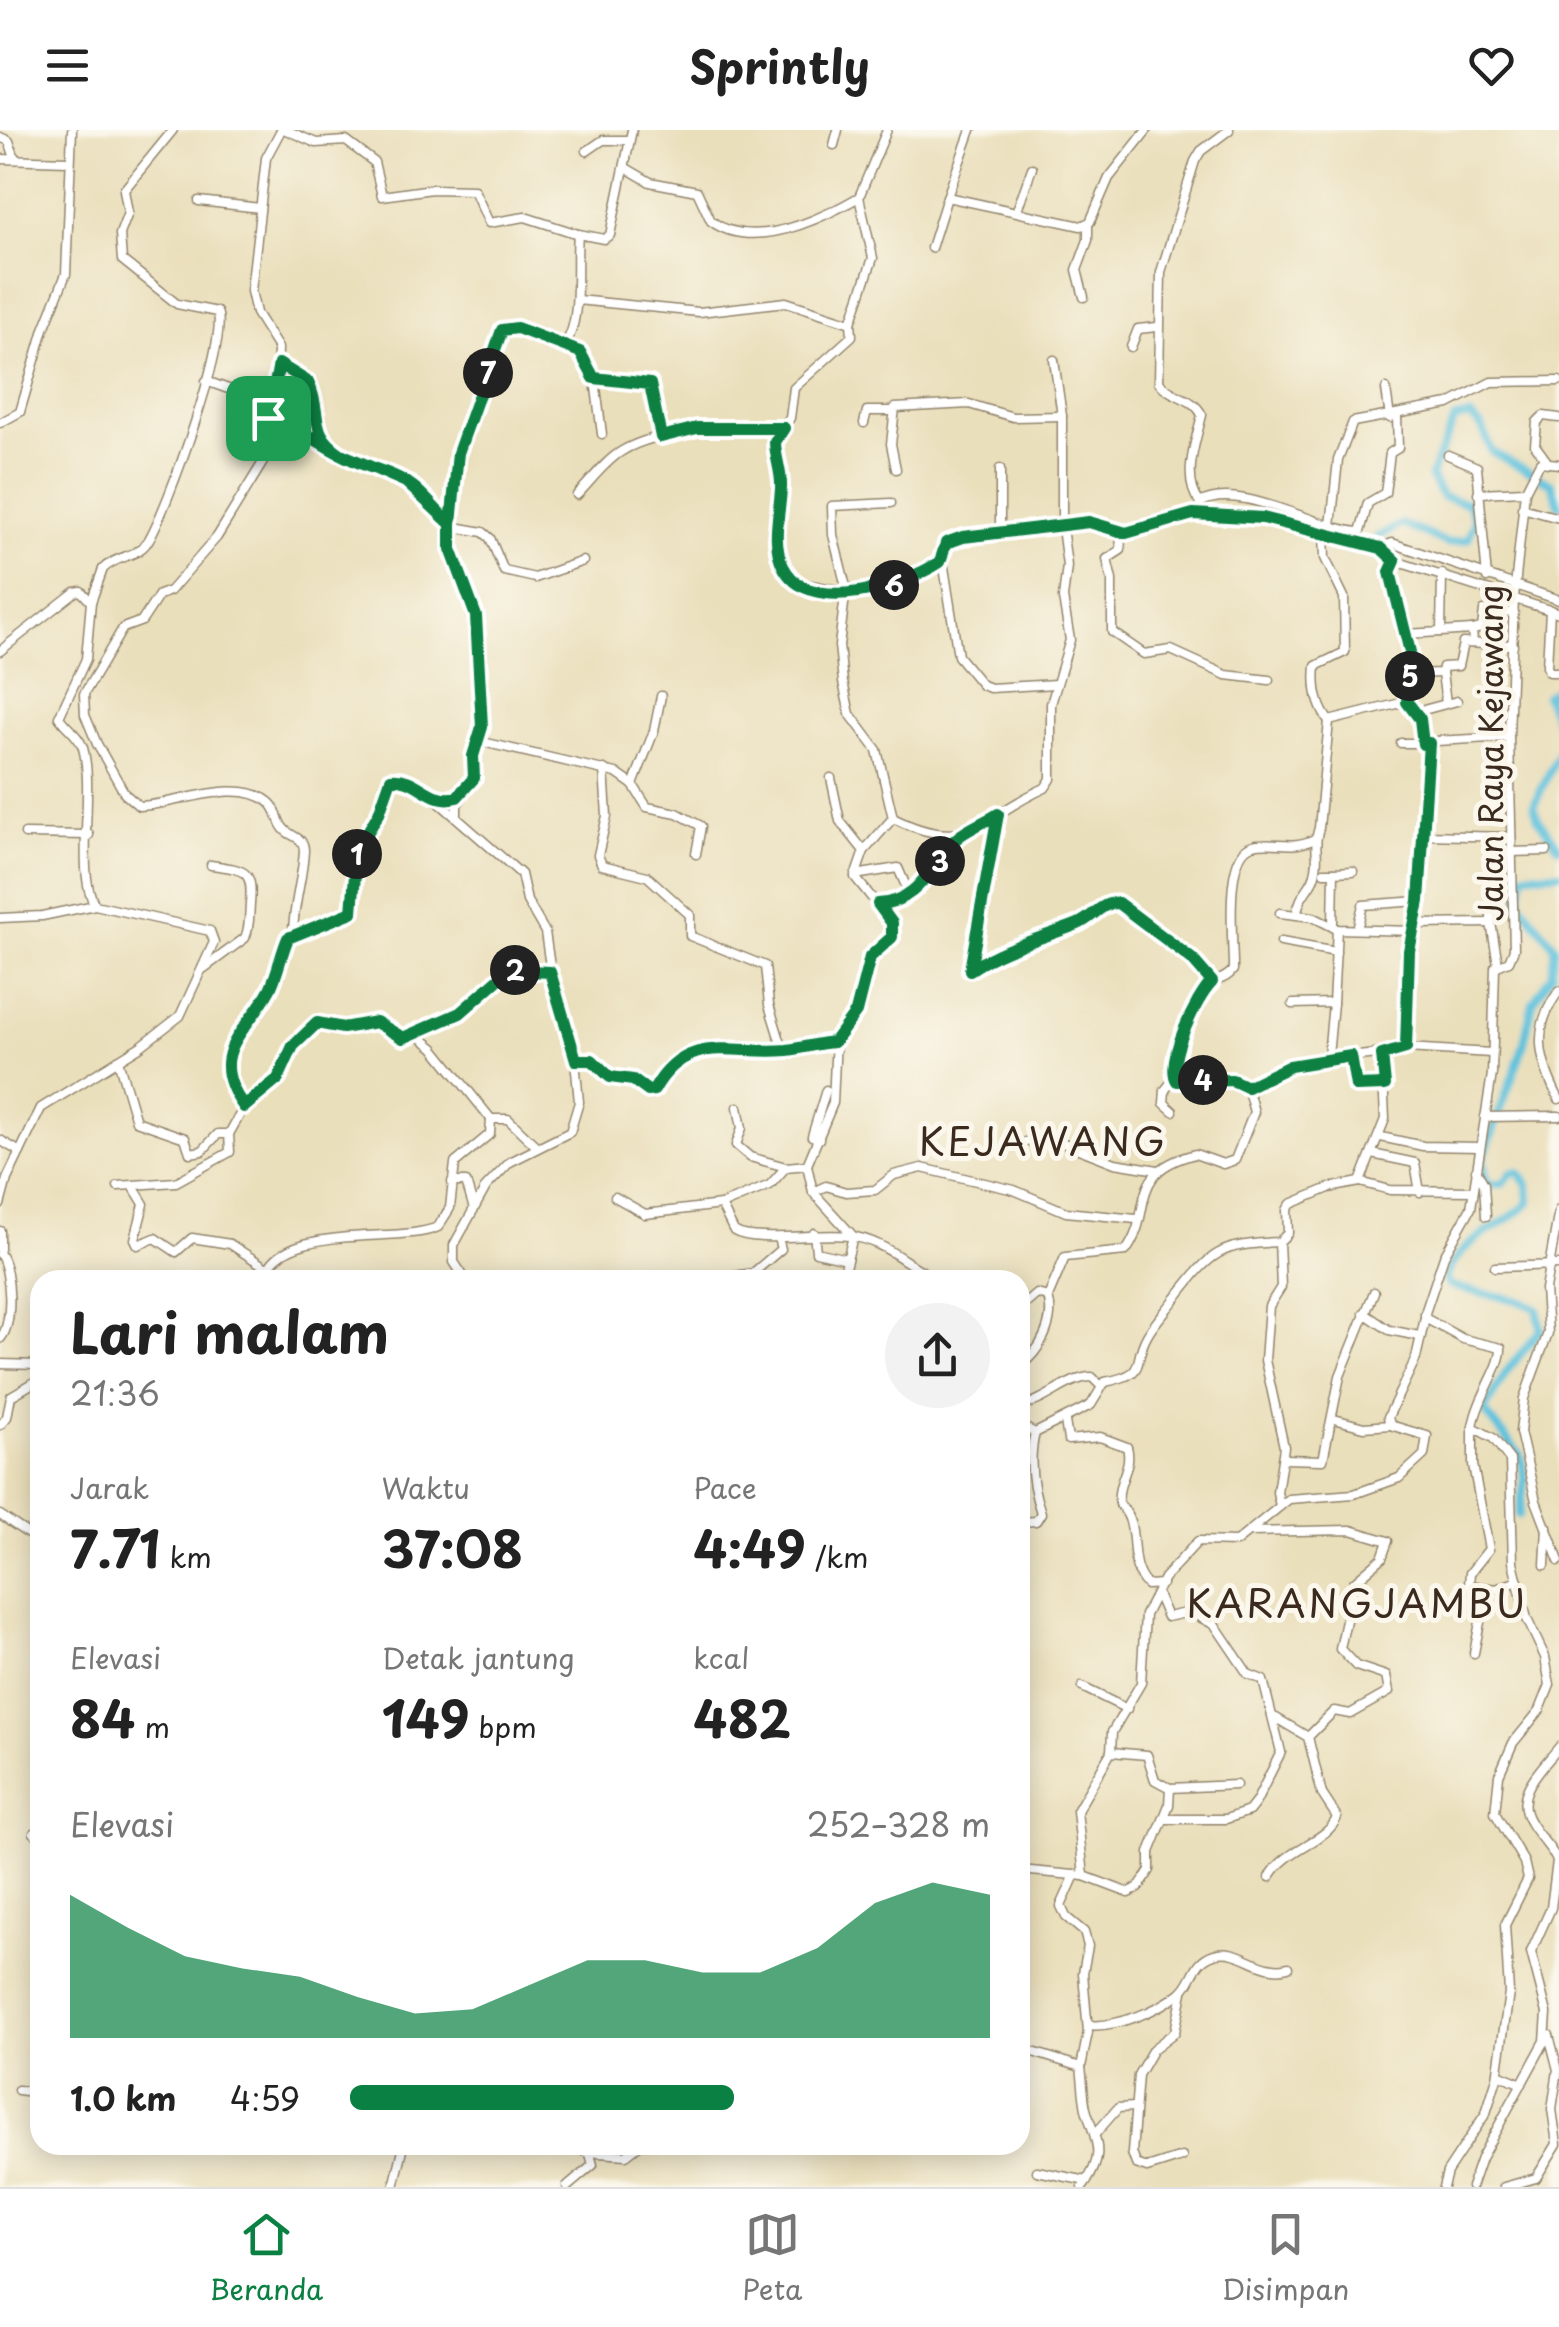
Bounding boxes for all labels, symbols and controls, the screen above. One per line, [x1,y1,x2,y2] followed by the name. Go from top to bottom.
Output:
[689,31,870,99] text: Sprintly
[40,38,95,93] icon: menu
[1464,38,1519,93] icon: heart
[463,348,513,398] pin: 7
[480,351,496,394] text: 7
[226,376,311,461] pin
[241,391,296,446] icon: arrive
[869,560,919,610] pin: 6
[884,563,904,606] text: 6
[1466,585,1514,921] street label: Jalan Raya Kejawang
[1385,651,1435,701] pin: 5
[1401,654,1419,697] text: 5
[332,829,382,879] pin: 1
[350,832,364,875] text: 1
[915,836,965,886] pin: 3
[931,839,949,882] text: 3
[490,945,540,995] pin: 2
[505,948,525,991] text: 2
[1178,1055,1228,1105] pin: 4
[1193,1058,1213,1101] text: 4
[919,1112,1167,1169] district label: KEJAWANG
[70,1290,389,1373] text: Lari malam
[885,1303,990,1408] button: share
[70,1369,160,1417] text: 21:36
[70,1466,149,1509] text: Jarak
[382,1466,470,1509] text: Waktu
[693,1466,757,1509] text: Pace
[70,1509,160,1585] text: 7.71
[382,1509,523,1585] text: 37:08
[693,1509,806,1585] text: 4:49
[160,1535,212,1578] text: km
[806,1535,868,1578] text: /km
[1186,1574,1528,1631] district label: KARANGJAMBU
[70,1636,161,1679] text: Elevasi
[382,1636,575,1679] text: Detak jantung
[693,1636,749,1679] text: kcal
[70,1679,135,1755] text: 84
[382,1679,470,1755] text: 149
[693,1679,791,1755] text: 482
[135,1705,170,1748] text: m
[470,1705,537,1748] text: bpm
[70,1800,174,1848] text: Elevasi
[807,1800,990,1848] text: 252–328 m
[70,2074,176,2122] text: 1.0 km
[230,2074,300,2122] text: 4:59
[210,2207,323,2310] tab: Beranda
[742,2207,802,2310] tab: Peta
[1222,2207,1349,2310] tab: Disimpan

